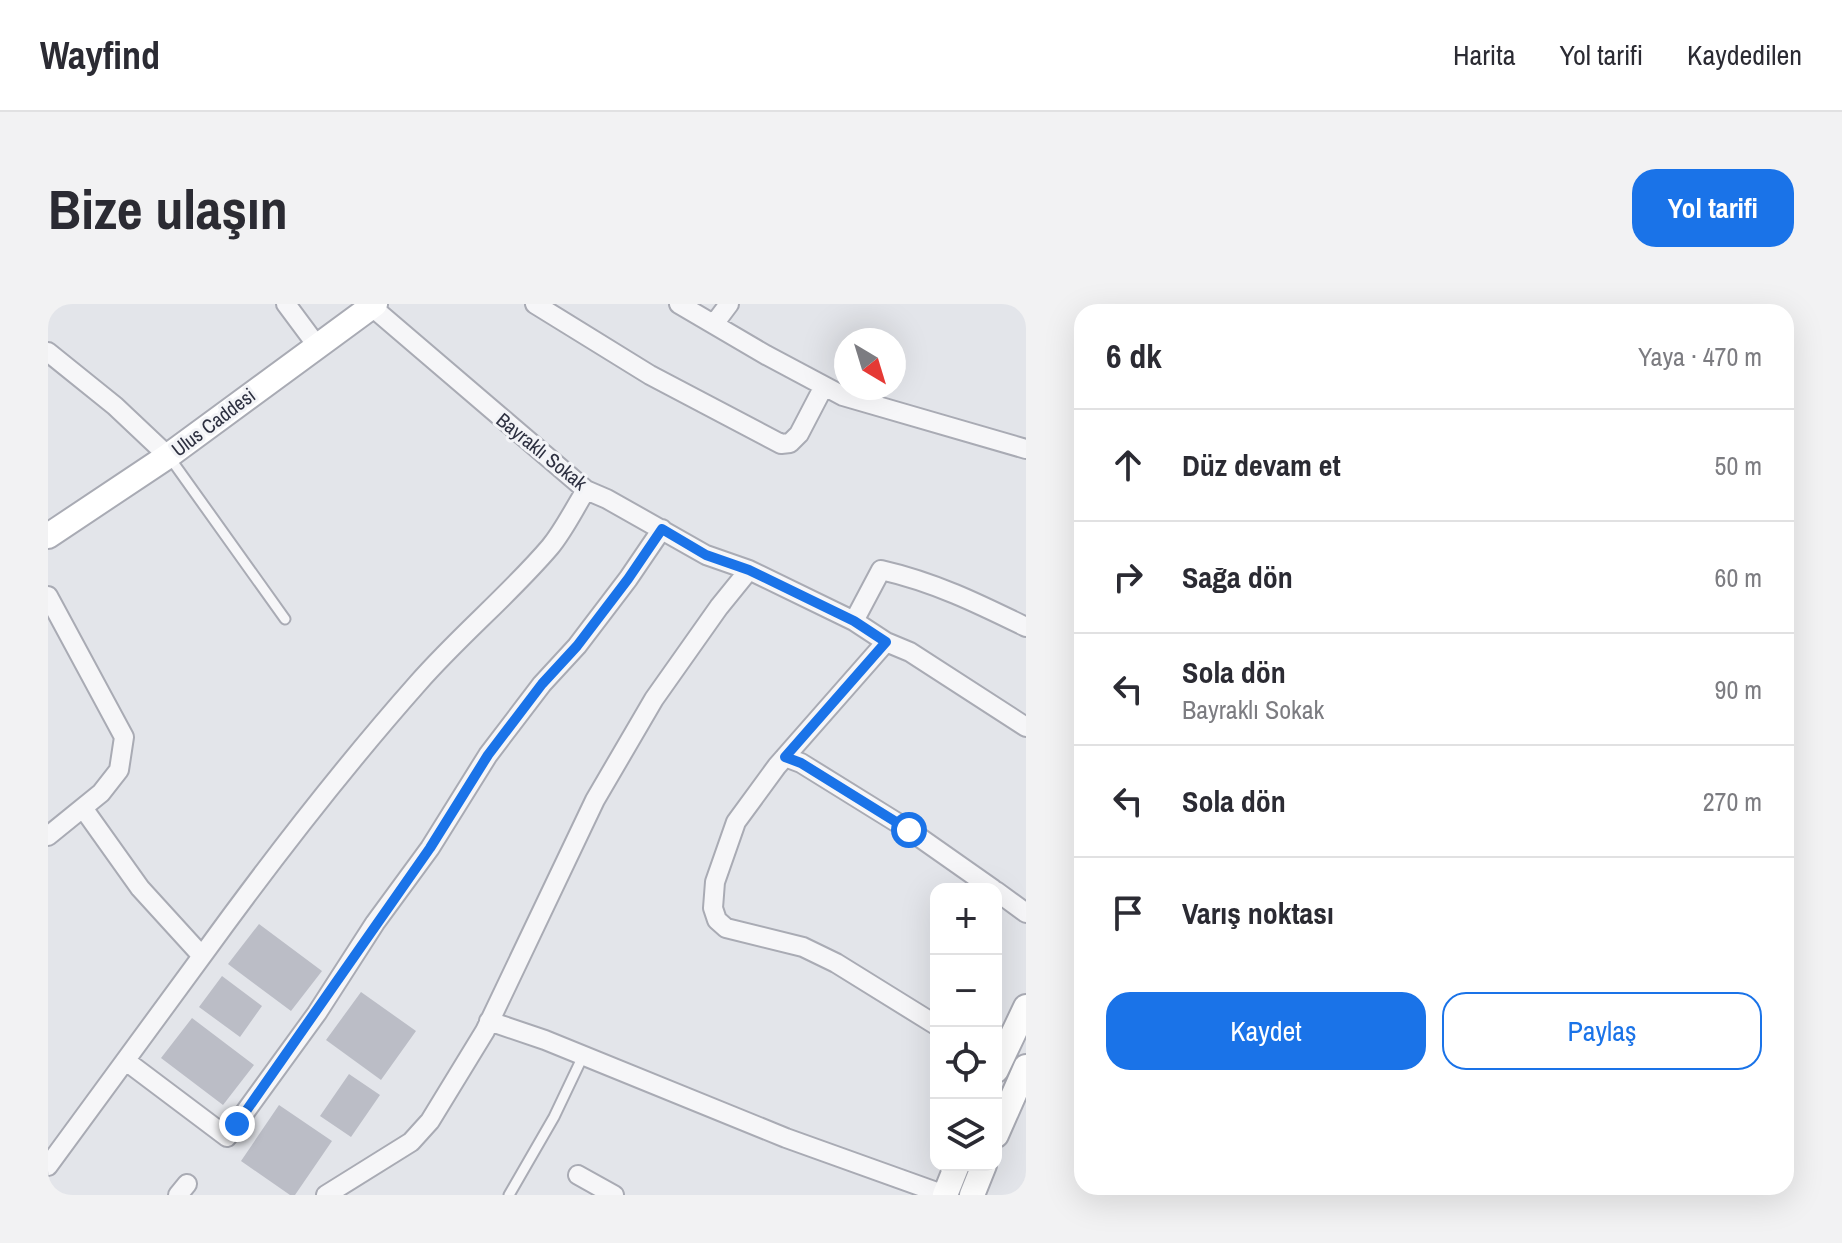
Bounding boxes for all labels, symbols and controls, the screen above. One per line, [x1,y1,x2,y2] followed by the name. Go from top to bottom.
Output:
[40,30,160,81] text: Wayfind
[1453,36,1515,74] text: Harita
[1559,36,1643,74] text: Yol tarifi
[1687,36,1802,74] text: Kaydedilen
[1632,169,1794,247] button: Yol tarifi
[48,171,288,246] text: Bize ulaşın
[834,328,906,400] north arrow
[1106,333,1162,379] text: 6 dk
[1638,339,1762,374] text: Yaya · 470 m
[166,382,260,462] street label: Ulus Caddesi
[491,406,594,496] street label: Bayraklı Sokak
[1106,443,1150,487] icon: ahead
[1182,445,1341,485] text: Düz devam et
[1715,448,1762,483] text: 50 m
[1106,555,1150,599] icon: right
[1182,557,1293,597] text: Sağa dön
[1715,560,1762,595] text: 60 m
[1182,652,1286,692] text: Sola dön
[1106,667,1150,711] icon: left
[1715,672,1762,707] text: 90 m
[1182,692,1324,727] text: Bayraklı Sokak
[1106,779,1150,823] icon: left
[1182,781,1286,821] text: Sola dön
[1703,784,1762,819] text: 270 m
[891,812,927,848] route start
[930,883,1002,1171] map controls
[930,883,1002,955] button: +
[1106,891,1150,935] icon: arrive
[1182,893,1334,933] text: Varış noktası
[930,955,1002,1027] button: −
[1106,992,1426,1070] button: Kaydet
[1442,992,1762,1070] button: Paylaş
[930,1027,1002,1099] button: locate
[930,1099,1002,1171] button: layers
[219,1106,255,1142] route end

